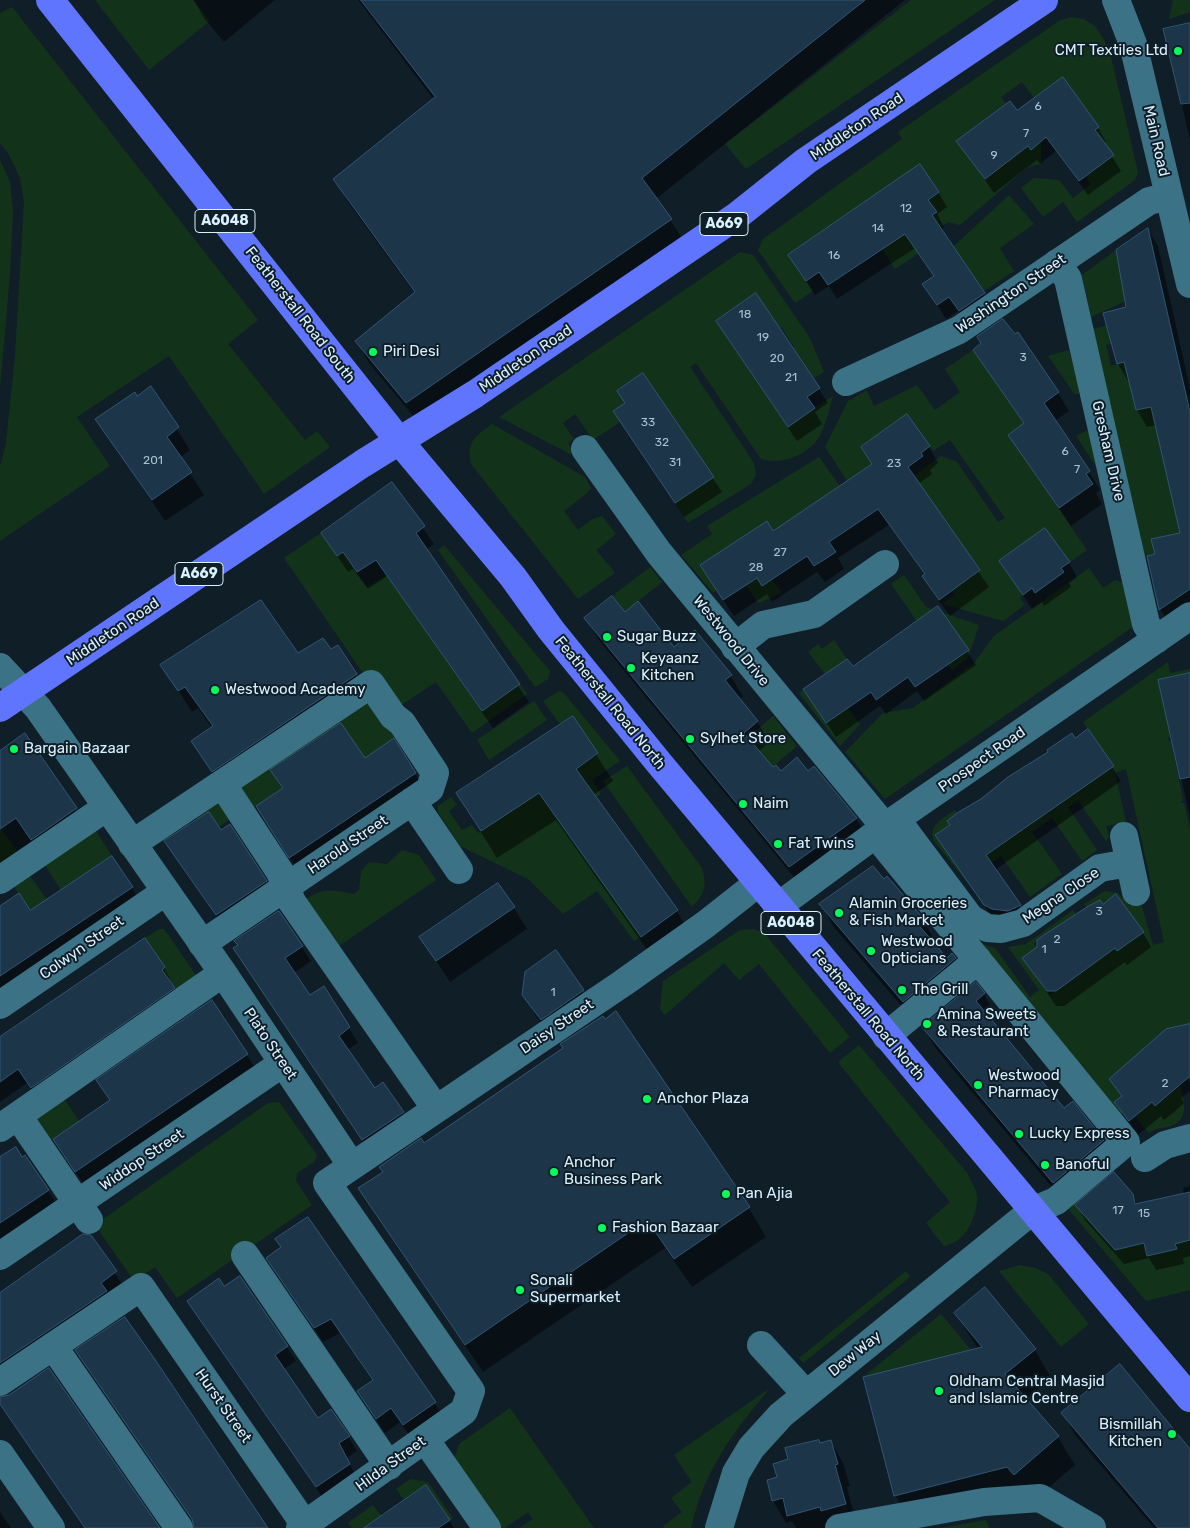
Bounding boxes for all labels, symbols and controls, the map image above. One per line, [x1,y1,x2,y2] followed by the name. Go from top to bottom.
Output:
[1055,42,1168,60] place label: CMT Textiles Ltd
[1172,45,1184,57] marker: CMT Textiles Ltd
[807,89,907,165] street label: Middleton Road
[1034,100,1042,114] house number: 6
[1139,104,1173,178] street label: Main Road
[1023,127,1029,141] house number: 7
[990,149,998,163] house number: 9
[900,202,912,216] house number: 12
[195,210,255,232] road number: A6048
[700,212,748,235] road number: A669
[872,222,884,236] house number: 14
[241,243,359,387] street label: Featherstall Road South
[828,249,840,263] house number: 16
[952,250,1070,338] street label: Washington Street
[739,308,751,322] house number: 18
[476,321,576,397] street label: Middleton Road
[757,331,769,345] house number: 19
[383,343,439,361] place label: Piri Desi
[367,346,379,358] marker: Piri Desi
[1019,351,1027,365] house number: 3
[770,352,784,366] house number: 20
[785,371,797,385] house number: 21
[1088,399,1128,503] street label: Gresham Drive
[641,416,655,430] house number: 33
[655,436,669,450] house number: 32
[1061,445,1069,459] house number: 6
[143,454,163,468] house number: 201
[669,456,681,470] house number: 31
[887,457,901,471] house number: 23
[1074,463,1080,477] house number: 7
[773,546,787,560] house number: 27
[749,561,763,575] house number: 28
[175,562,223,586] road number: A669
[689,592,773,690] street label: Westwood Drive
[63,594,163,670] street label: Middleton Road
[617,628,696,646] place label: Sugar Buzz
[601,631,613,643] marker: Sugar Buzz
[551,633,669,773] street label: Featherstall Road North
[641,650,699,685] place label: Keyaanz Kitchen
[625,662,637,674] marker: Keyaanz Kitchen
[225,681,365,699] place label: Westwood Academy
[209,684,221,696] marker: Westwood Academy
[935,723,1029,797] street label: Prospect Road
[700,730,786,748] place label: Sylhet Store
[684,733,696,745] marker: Sylhet Store
[24,740,130,758] place label: Bargain Bazaar
[8,743,20,755] marker: Bargain Bazaar
[753,795,789,813] place label: Naim
[737,798,749,810] marker: Naim
[305,812,391,878] street label: Harold Street
[788,835,854,853] place label: Fat Twins
[772,838,784,850] marker: Fat Twins
[1019,864,1103,928] street label: Megna Close
[849,895,967,930] place label: Alamin Groceries & Fish Market
[1095,905,1103,919] house number: 3
[833,907,845,919] marker: Alamin Groceries & Fish Market
[761,911,821,934] road number: A6048
[36,912,128,984] street label: Colwyn Street
[881,933,953,968] place label: Westwood Opticians
[1053,933,1061,947] house number: 2
[1041,943,1047,957] house number: 1
[865,945,877,957] marker: Westwood Opticians
[808,946,928,1084] street label: Featherstall Road North
[912,981,968,999] place label: The Grill
[896,984,908,996] marker: The Grill
[550,986,556,1000] house number: 1
[517,996,597,1058] street label: Daisy Street
[239,1005,301,1083] street label: Plato Street
[937,1006,1036,1041] place label: Amina Sweets & Restaurant
[921,1018,933,1030] marker: Amina Sweets & Restaurant
[988,1067,1060,1102] place label: Westwood Pharmacy
[1161,1077,1169,1091] house number: 2
[972,1079,984,1091] marker: Westwood Pharmacy
[657,1090,749,1108] place label: Anchor Plaza
[641,1093,653,1105] marker: Anchor Plaza
[96,1125,188,1195] street label: Widdop Street
[1029,1125,1130,1143] place label: Lucky Express
[1013,1128,1025,1140] marker: Lucky Express
[564,1154,662,1189] place label: Anchor Business Park
[1055,1156,1109,1174] place label: Banoful
[1039,1159,1051,1171] marker: Banoful
[548,1166,560,1178] marker: Anchor Business Park
[736,1185,793,1203] place label: Pan Ajia
[720,1188,732,1200] marker: Pan Ajia
[1112,1204,1124,1218] house number: 17
[1138,1207,1150,1221] house number: 15
[612,1219,719,1237] place label: Fashion Bazaar
[596,1222,608,1234] marker: Fashion Bazaar
[530,1272,620,1307] place label: Sonali Supermarket
[514,1284,526,1296] marker: Sonali Supermarket
[825,1327,885,1381] street label: Dew Way
[191,1366,255,1446] street label: Hurst Street
[949,1373,1105,1408] place label: Oldham Central Masjid and Islamic Centre
[933,1385,945,1397] marker: Oldham Central Masjid and Islamic Centre
[1099,1416,1162,1451] place label: Bismillah Kitchen
[1166,1428,1178,1440] marker: Bismillah Kitchen
[352,1433,430,1495] street label: Hilda Street

